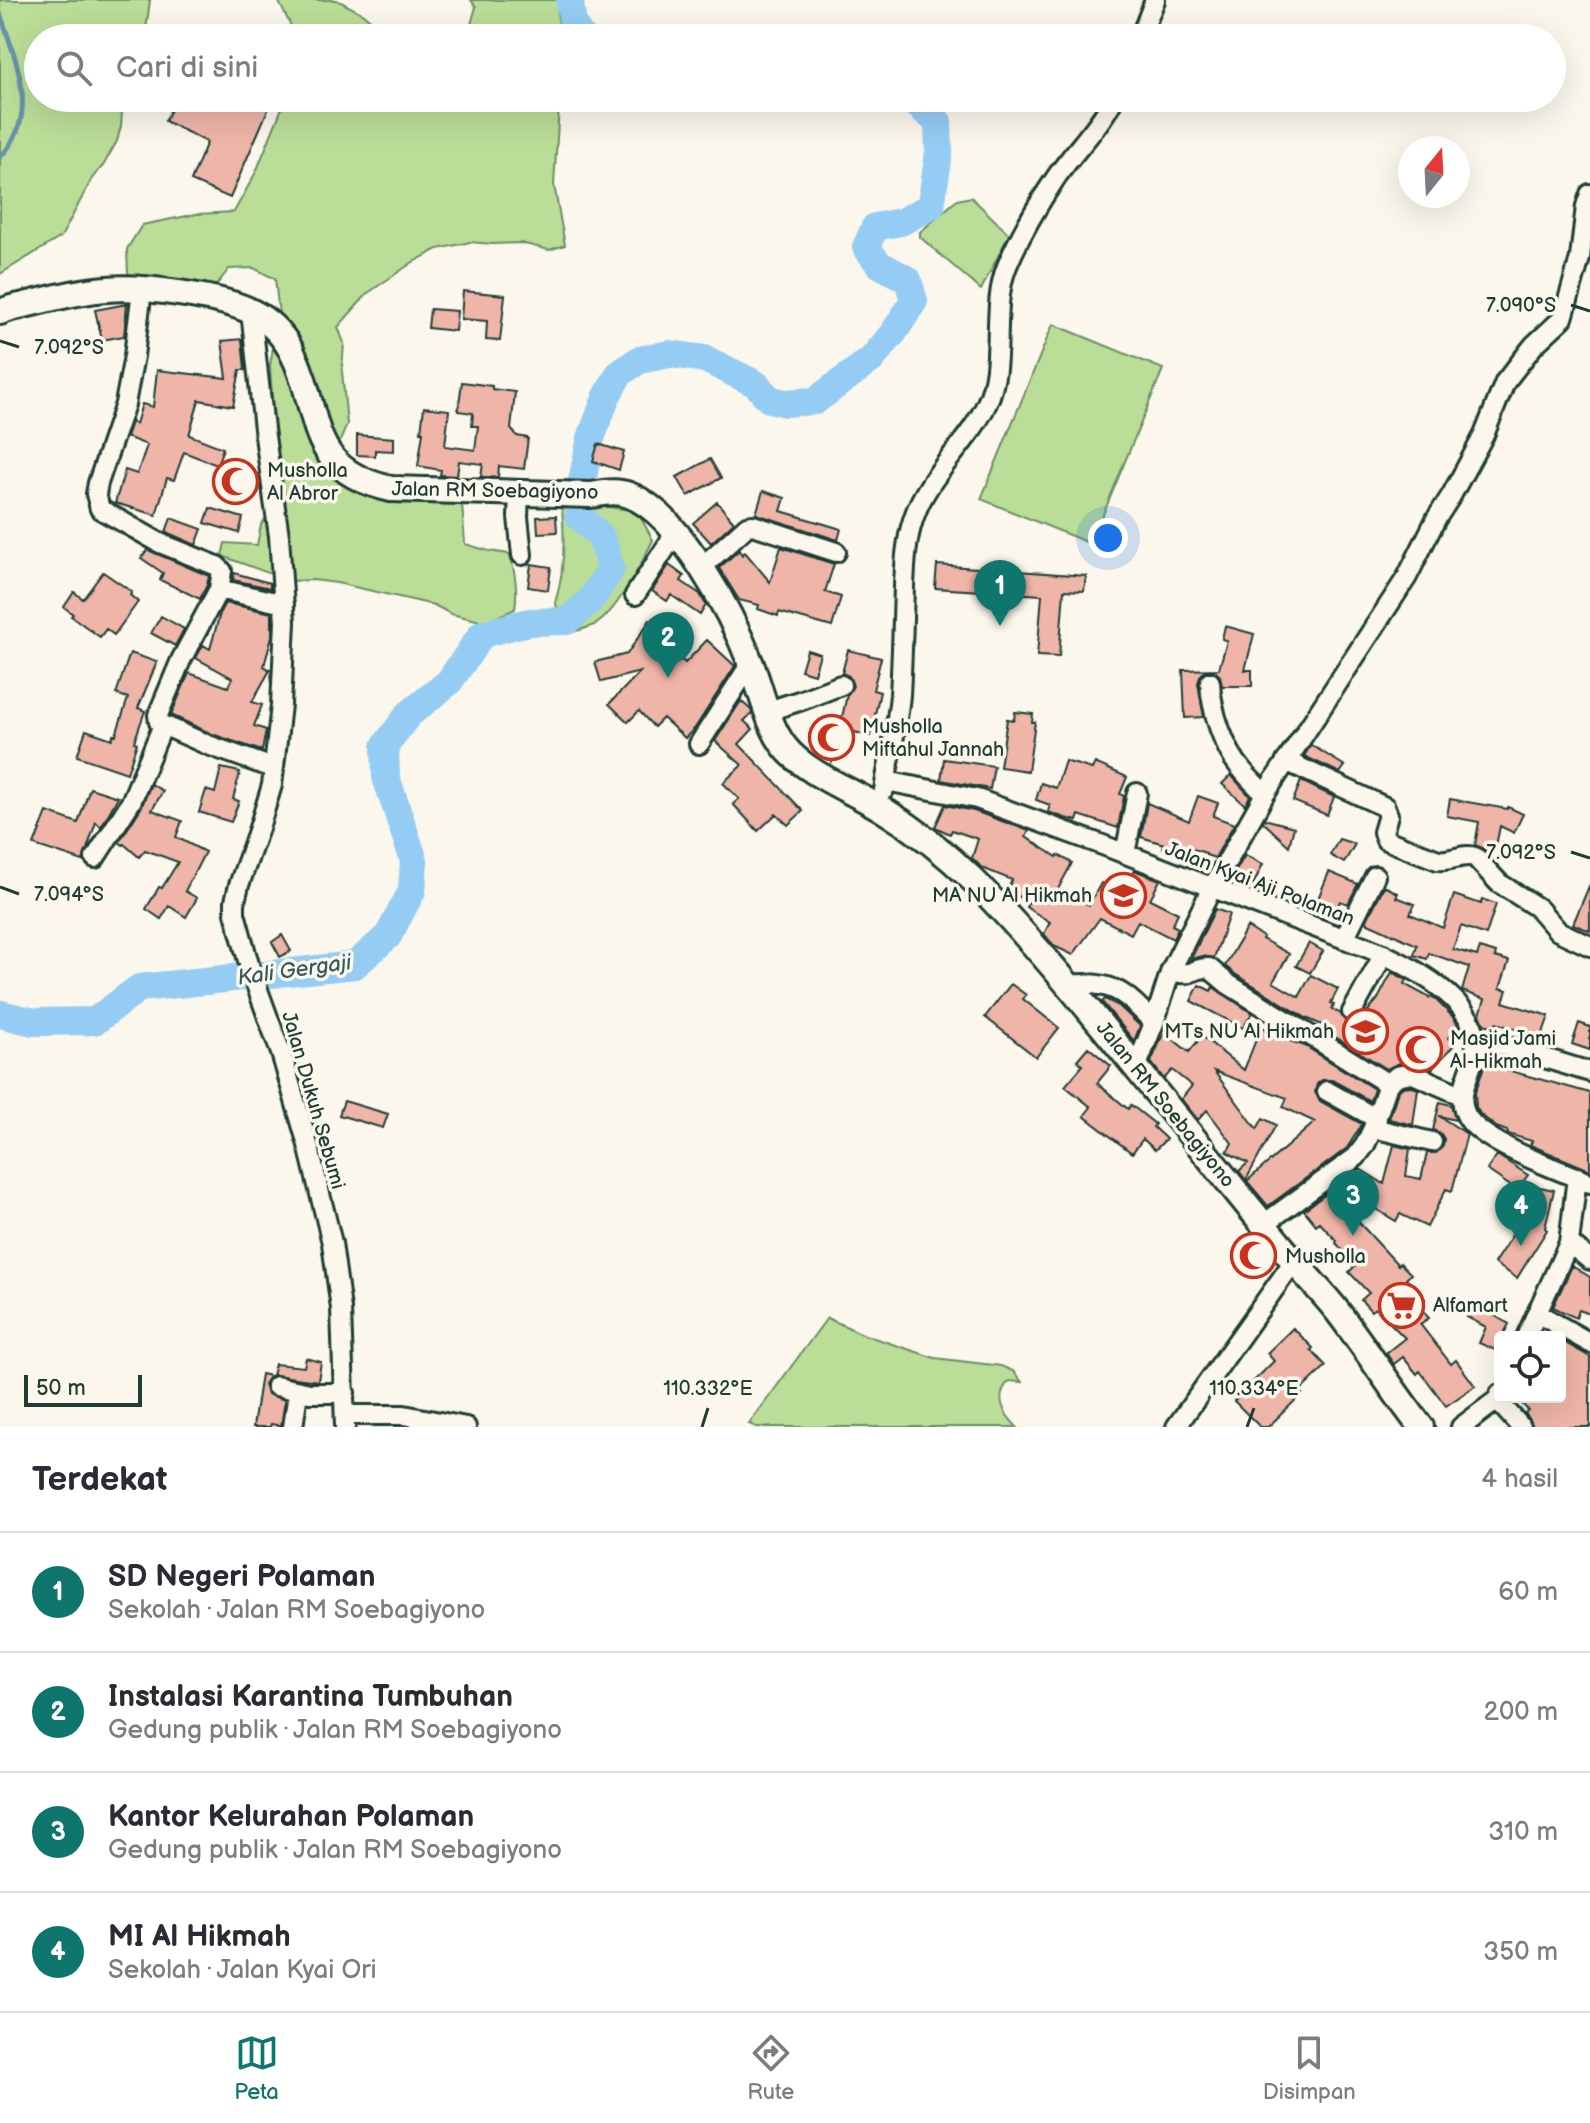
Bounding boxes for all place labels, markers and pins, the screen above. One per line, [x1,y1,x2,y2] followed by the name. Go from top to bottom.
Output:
[212,458,260,506] mosque icon: Musholla Al Abror
[267,459,348,506] place label: Musholla Al Abror
[974,560,1026,626] pin: 1
[642,612,694,678] pin: 2
[807,714,855,762] mosque icon: Musholla Miftahul Jannah
[862,715,1004,762] place label: Musholla Miftahul Jannah
[1099,871,1147,919] school or university icon: MA NU Al Hikmah
[932,884,1092,908] place label: MA NU Al Hikmah
[1341,1007,1389,1055] school or university icon: MTs NU Al Hikmah
[1164,1020,1334,1044] place label: MTs NU Al Hikmah
[1395,1025,1443,1073] mosque icon: Masjid Jami Al-Hikmah
[1450,1027,1556,1074] place label: Masjid Jami Al-Hikmah
[1327,1170,1379,1236] pin: 3
[1495,1180,1547,1246] pin: 4
[1230,1232,1278,1280] mosque icon: Musholla
[1285,1245,1366,1269] place label: Musholla
[1378,1281,1426,1329] supermarket icon: Alfamart
[1433,1294,1508,1318] place label: Alfamart

